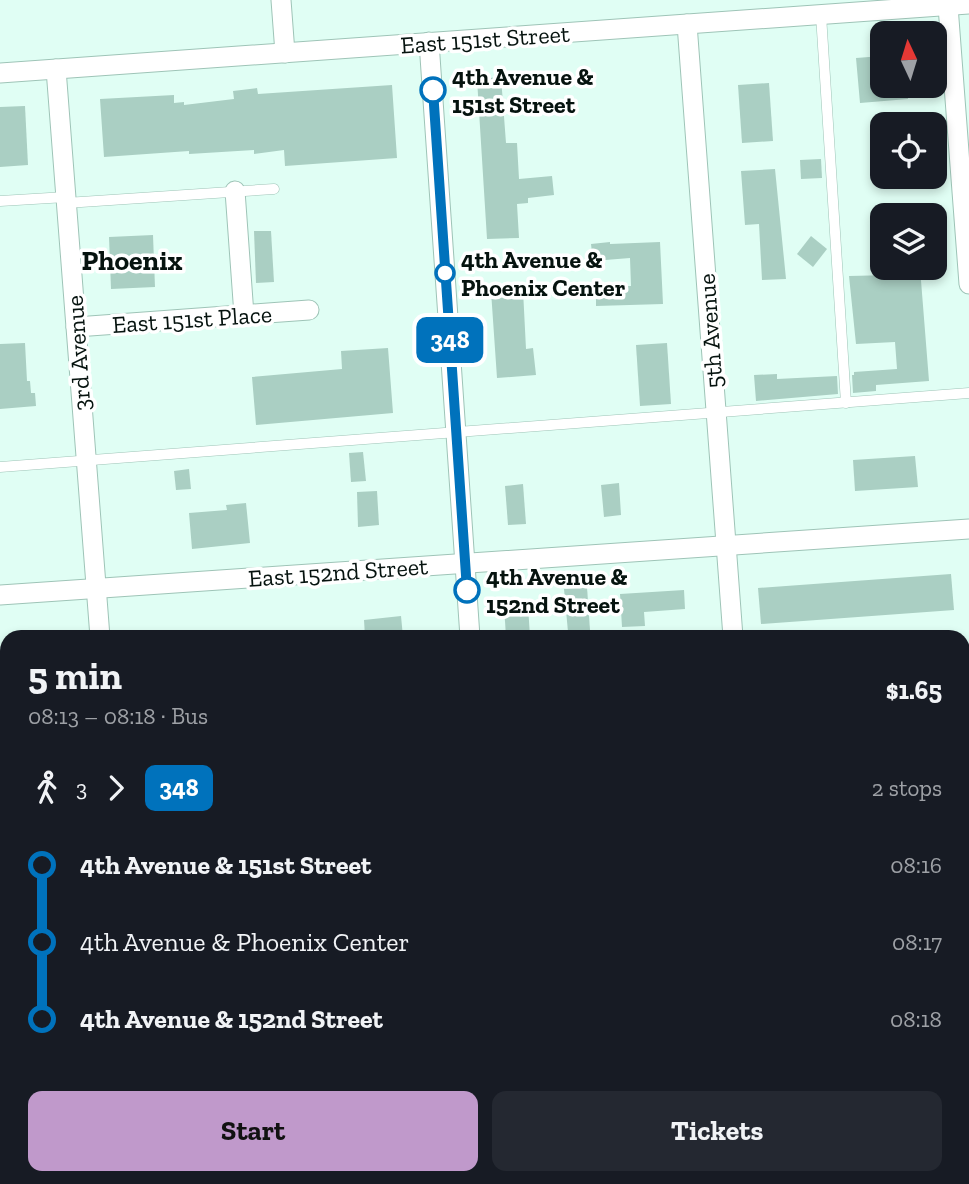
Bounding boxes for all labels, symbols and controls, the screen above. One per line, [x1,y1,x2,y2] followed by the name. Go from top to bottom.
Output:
[399,19,571,59] street label: East 151st Street
[870,21,947,98] north arrow
[870,21,947,280] map controls
[452,62,593,119] place label: 4th Avenue & 151st Street
[420,77,446,103] marker: 4th Avenue & 151st Street
[870,112,947,189] button: locate
[870,203,947,280] button: layers
[81,244,183,277] district label: Phoenix
[461,245,626,302] place label: 4th Avenue & Phoenix Center
[435,263,455,283] marker: 4th Avenue & Phoenix Center
[692,273,728,389] street label: 5th Avenue
[59,294,97,412] street label: 3rd Avenue
[111,299,273,339] street label: East 151st Place
[410,317,490,363] line badge: 348
[430,325,470,354] text: 348
[247,551,429,593] street label: East 152nd Street
[486,562,627,619] place label: 4th Avenue & 152nd Street
[454,577,480,603] marker: 4th Avenue & 152nd Street
[28,653,122,699] text: 5 min
[886,674,942,706] text: $1.65
[28,702,208,730] text: 08:13 – 08:18 · Bus
[28,769,66,807] icon: walk
[97,769,135,807] icon: forward
[159,773,199,802] text: 348
[76,774,87,802] text: 3
[872,774,942,802] text: 2 stops
[80,849,371,881] text: 4th Avenue & 151st Street
[890,851,942,879] text: 08:16
[80,926,409,958] text: 4th Avenue & Phoenix Center
[892,928,942,956] text: 08:17
[80,1003,383,1035] text: 4th Avenue & 152nd Street
[890,1005,942,1033] text: 08:18
[28,1091,478,1171] button: Start
[492,1091,942,1171] button: Tickets

